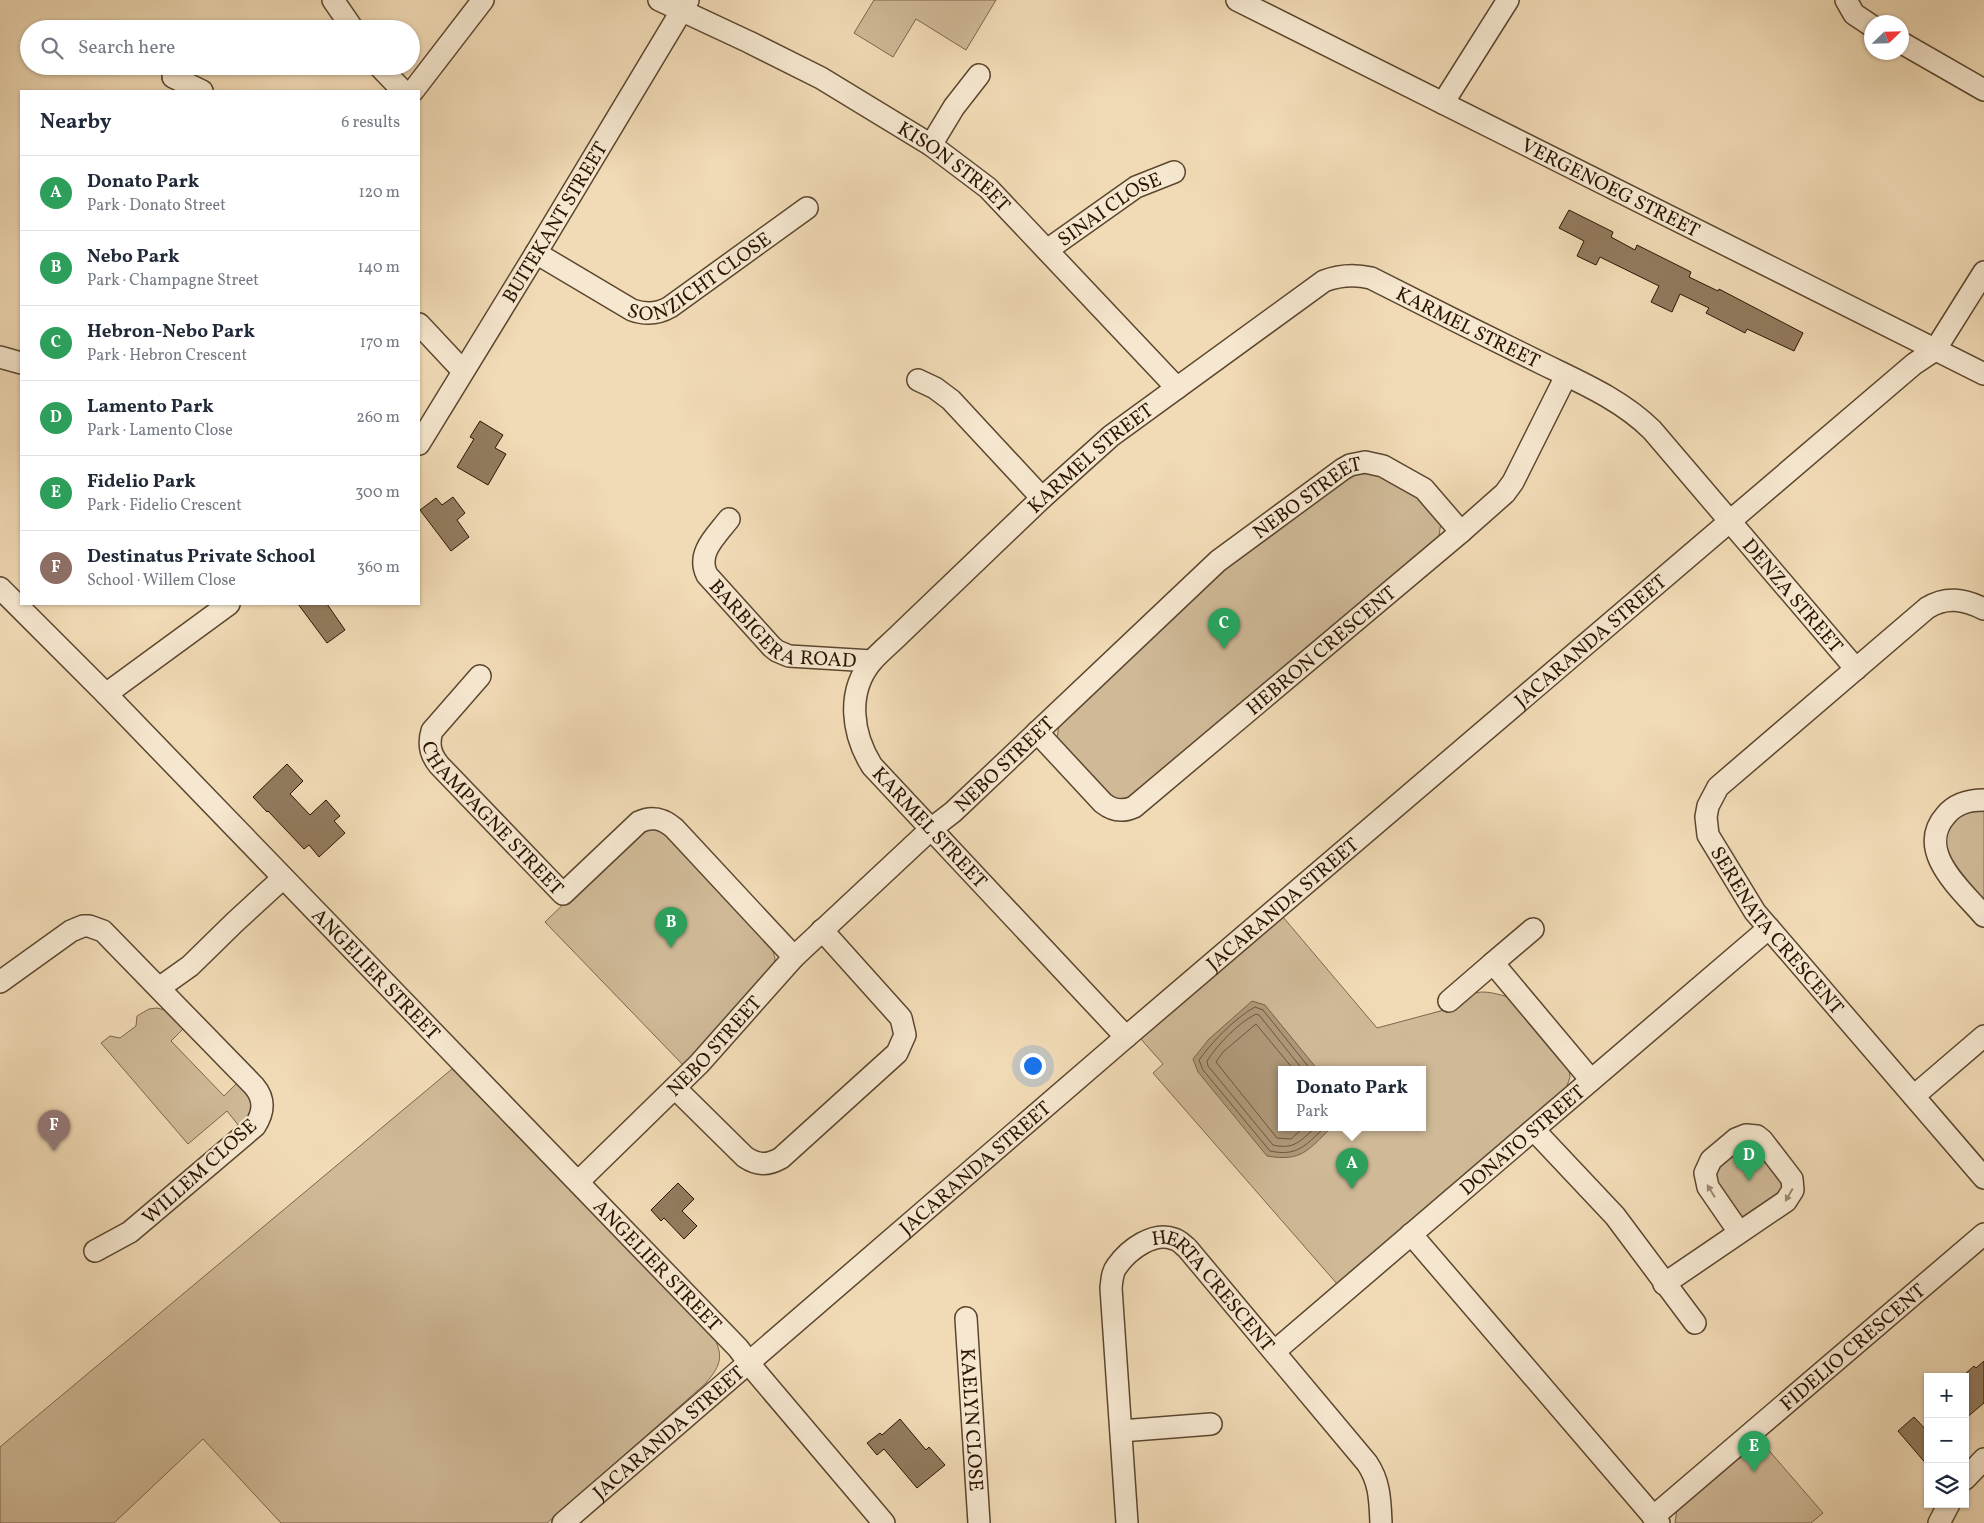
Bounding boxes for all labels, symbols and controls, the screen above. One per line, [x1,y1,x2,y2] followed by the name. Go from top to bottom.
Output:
[1864,15,1909,60] north arrow
[20,20,420,75] search box
[38,34,66,62] icon: search
[78,35,175,61] text: Search here
[40,108,111,137] text: Nearby
[341,112,400,134] text: 6 results
[892,116,1016,219] street label: KISON STREET
[1516,132,1704,246] street label: VERGENOEG STREET
[497,137,616,309] street label: BUITEKANT STREET
[1052,166,1166,254] street label: SINAI CLOSE
[87,169,199,195] text: Donato Park
[50,182,62,204] text: A
[358,182,400,204] text: 120 m
[87,195,226,217] text: Park · Donato Street
[623,226,778,329] street label: SONZICHT CLOSE
[87,244,180,270] text: Nebo Park
[51,257,61,279] text: B
[358,257,400,279] text: 140 m
[87,270,259,292] text: Park · Champagne Street
[1391,281,1544,376] street label: KARMEL STREET
[87,319,255,345] text: Hebron-Nebo Park
[51,332,61,354] text: C
[360,332,400,354] text: 170 m
[87,345,247,367] text: Park · Hebron Crescent
[87,394,214,420] text: Lamento Park
[1022,397,1160,521] street label: KARMEL STREET
[50,407,62,429] text: D
[356,407,400,429] text: 260 m
[87,420,233,442] text: Park · Lamento Close
[1248,451,1364,547] street label: NEBO STREET
[87,469,196,495] text: Fidelio Park
[51,482,61,504] text: E
[355,482,400,504] text: 300 m
[87,495,242,517] text: Park · Fidelio Crescent
[1735,533,1849,660] street label: DENZA STREET
[87,544,315,570] text: Destinatus Private School
[51,557,61,579] text: F
[357,557,400,579] text: 360 m
[1509,569,1674,715] street label: JACARANDA STREET
[87,570,236,592] text: School · Willem Close
[702,574,857,676] street label: BARBIGERA ROAD
[1241,580,1403,723] street label: HEBRON CRESCENT
[1208,608,1240,649] pin: C
[949,711,1062,820] street label: NEBO STREET
[414,739,569,903] street label: CHAMPAGNE STREET
[865,761,993,896] street label: KARMEL STREET
[1201,832,1366,978] street label: JACARANDA STREET
[1702,842,1850,1022] street label: SERENATA CRESCENT
[304,903,446,1048] street label: ANGELIER STREET
[655,907,687,948] pin: B
[661,990,769,1104] street label: NEBO STREET
[1020,1053,1046,1079] your location
[1278,1066,1426,1131] popup
[1296,1075,1408,1101] text: Donato Park
[1454,1079,1592,1203] street label: DONATO STREET
[894,1095,1058,1243] street label: JACARANDA STREET
[1296,1101,1329,1123] text: Park
[38,1110,70,1151] pin: F
[137,1113,264,1232] street label: WILLEM CLOSE
[1733,1140,1765,1181] pin: D
[1336,1148,1368,1189] pin: A
[1707,1185,1716,1198] one-way arrow
[1785,1187,1793,1202] one-way arrow
[586,1194,727,1339] street label: ANGELIER STREET
[1150,1224,1280,1359] street label: HERTA CRESCENT
[1775,1278,1932,1418] street label: FIDELIO CRESCENT
[952,1347,989,1492] street label: KAELYN CLOSE
[588,1360,752,1507] street label: JACARANDA STREET
[1924,1373,1969,1508] map controls
[1924,1373,1969,1418] button: +
[1924,1418,1969,1463] button: −
[1738,1431,1770,1472] pin: E
[1924,1463,1969,1508] button: layers

